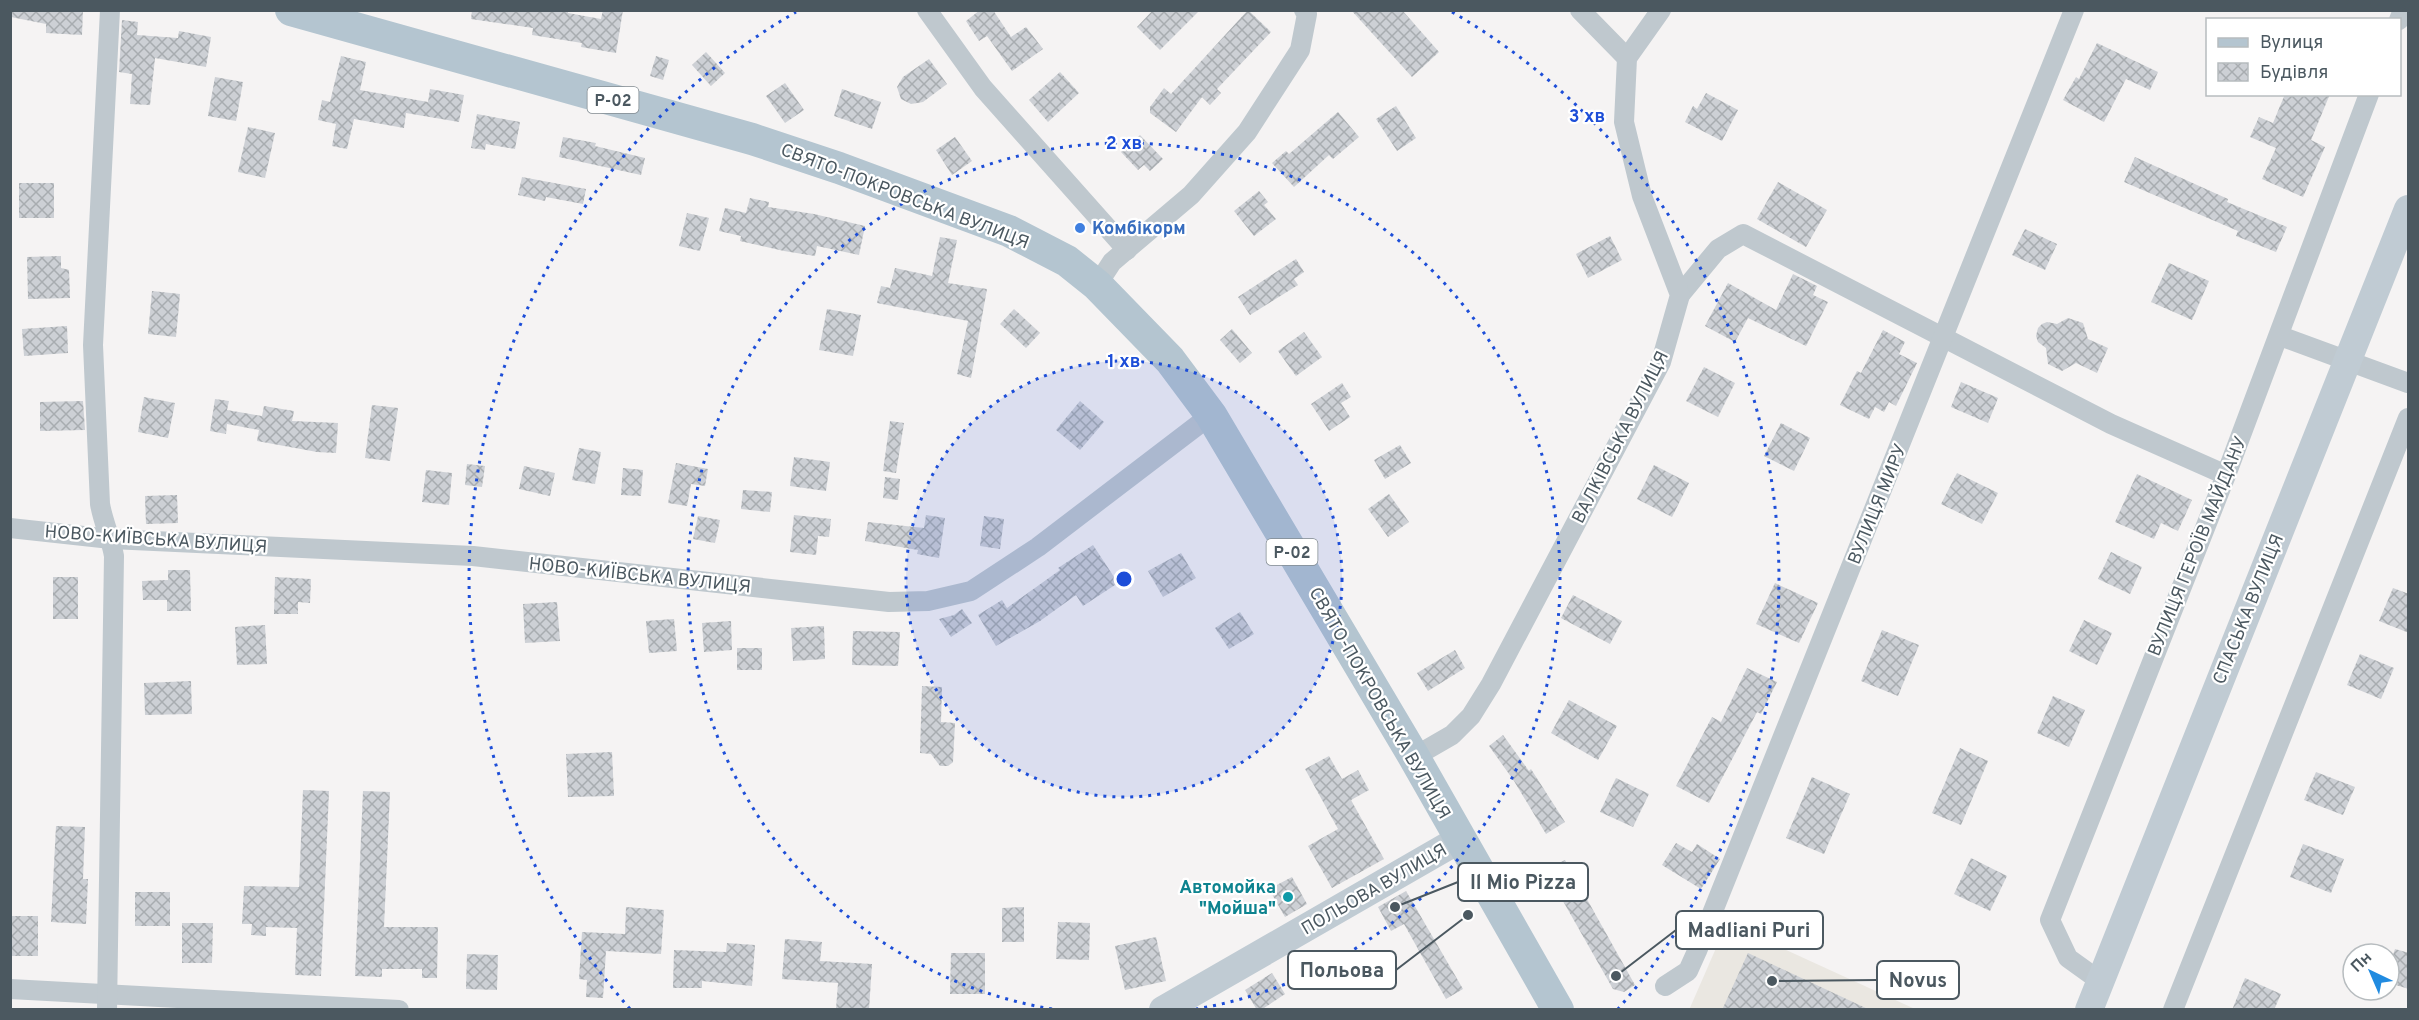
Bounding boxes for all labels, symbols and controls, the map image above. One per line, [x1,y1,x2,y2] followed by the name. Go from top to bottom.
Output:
[2206,18,2401,96] legend
[2260,32,2323,55] text: Вулиця
[2260,62,2328,85] text: Будівля
[588,87,638,113] road number: Р-02
[1569,106,1605,129] text: 3 хв
[1106,133,1142,156] text: 2 хв
[777,139,1032,256] street label: СВЯТО-ПОКРОВСЬКА ВУЛИЦЯ
[1092,218,1186,241] place label: Комбікорм
[1073,221,1087,235] marker: Комбікорм
[1568,348,1675,528] street label: ВАЛКІВСЬКА ВУЛИЦЯ
[1108,351,1140,374] text: 1 хв
[2142,432,2253,660] street label: ВУЛИЦЯ ГЕРОЇВ МАЙДАНУ
[1844,441,1913,568] street label: ВУЛИЦЯ МИРУ
[44,519,268,560] street label: НОВО-КИЇВСЬКА ВУЛИЦЯ
[2209,531,2290,688] street label: СПАСЬКА ВУЛИЦЯ
[1266,539,1318,565] road number: Р-02
[528,551,752,600] street label: НОВО-КИЇВСЬКА ВУЛИЦЯ
[1114,569,1134,589] centre of rings
[1303,583,1455,824] street label: СВЯТО-ПОКРОВСЬКА ВУЛИЦЯ
[1298,839,1452,941] street label: ПОЛЬОВА ВУЛИЦЯ
[1458,863,1588,901] callout: Il Mio Pizza
[1470,871,1576,897] text: Il Mio Pizza
[1179,877,1276,921] place label: Автомойка "Мойша"
[1281,890,1295,904] marker: Автомойка "Мойша"
[1676,911,1823,949] callout: Madliani Puri
[1688,919,1810,945] text: Madliani Puri
[2341,942,2401,1002] north arrow
[2347,948,2377,977] text: Пн
[1288,951,1396,989] callout: Польова
[1300,959,1384,985] text: Польова
[1877,961,1959,999] callout: Novus
[1889,969,1947,995] text: Novus

